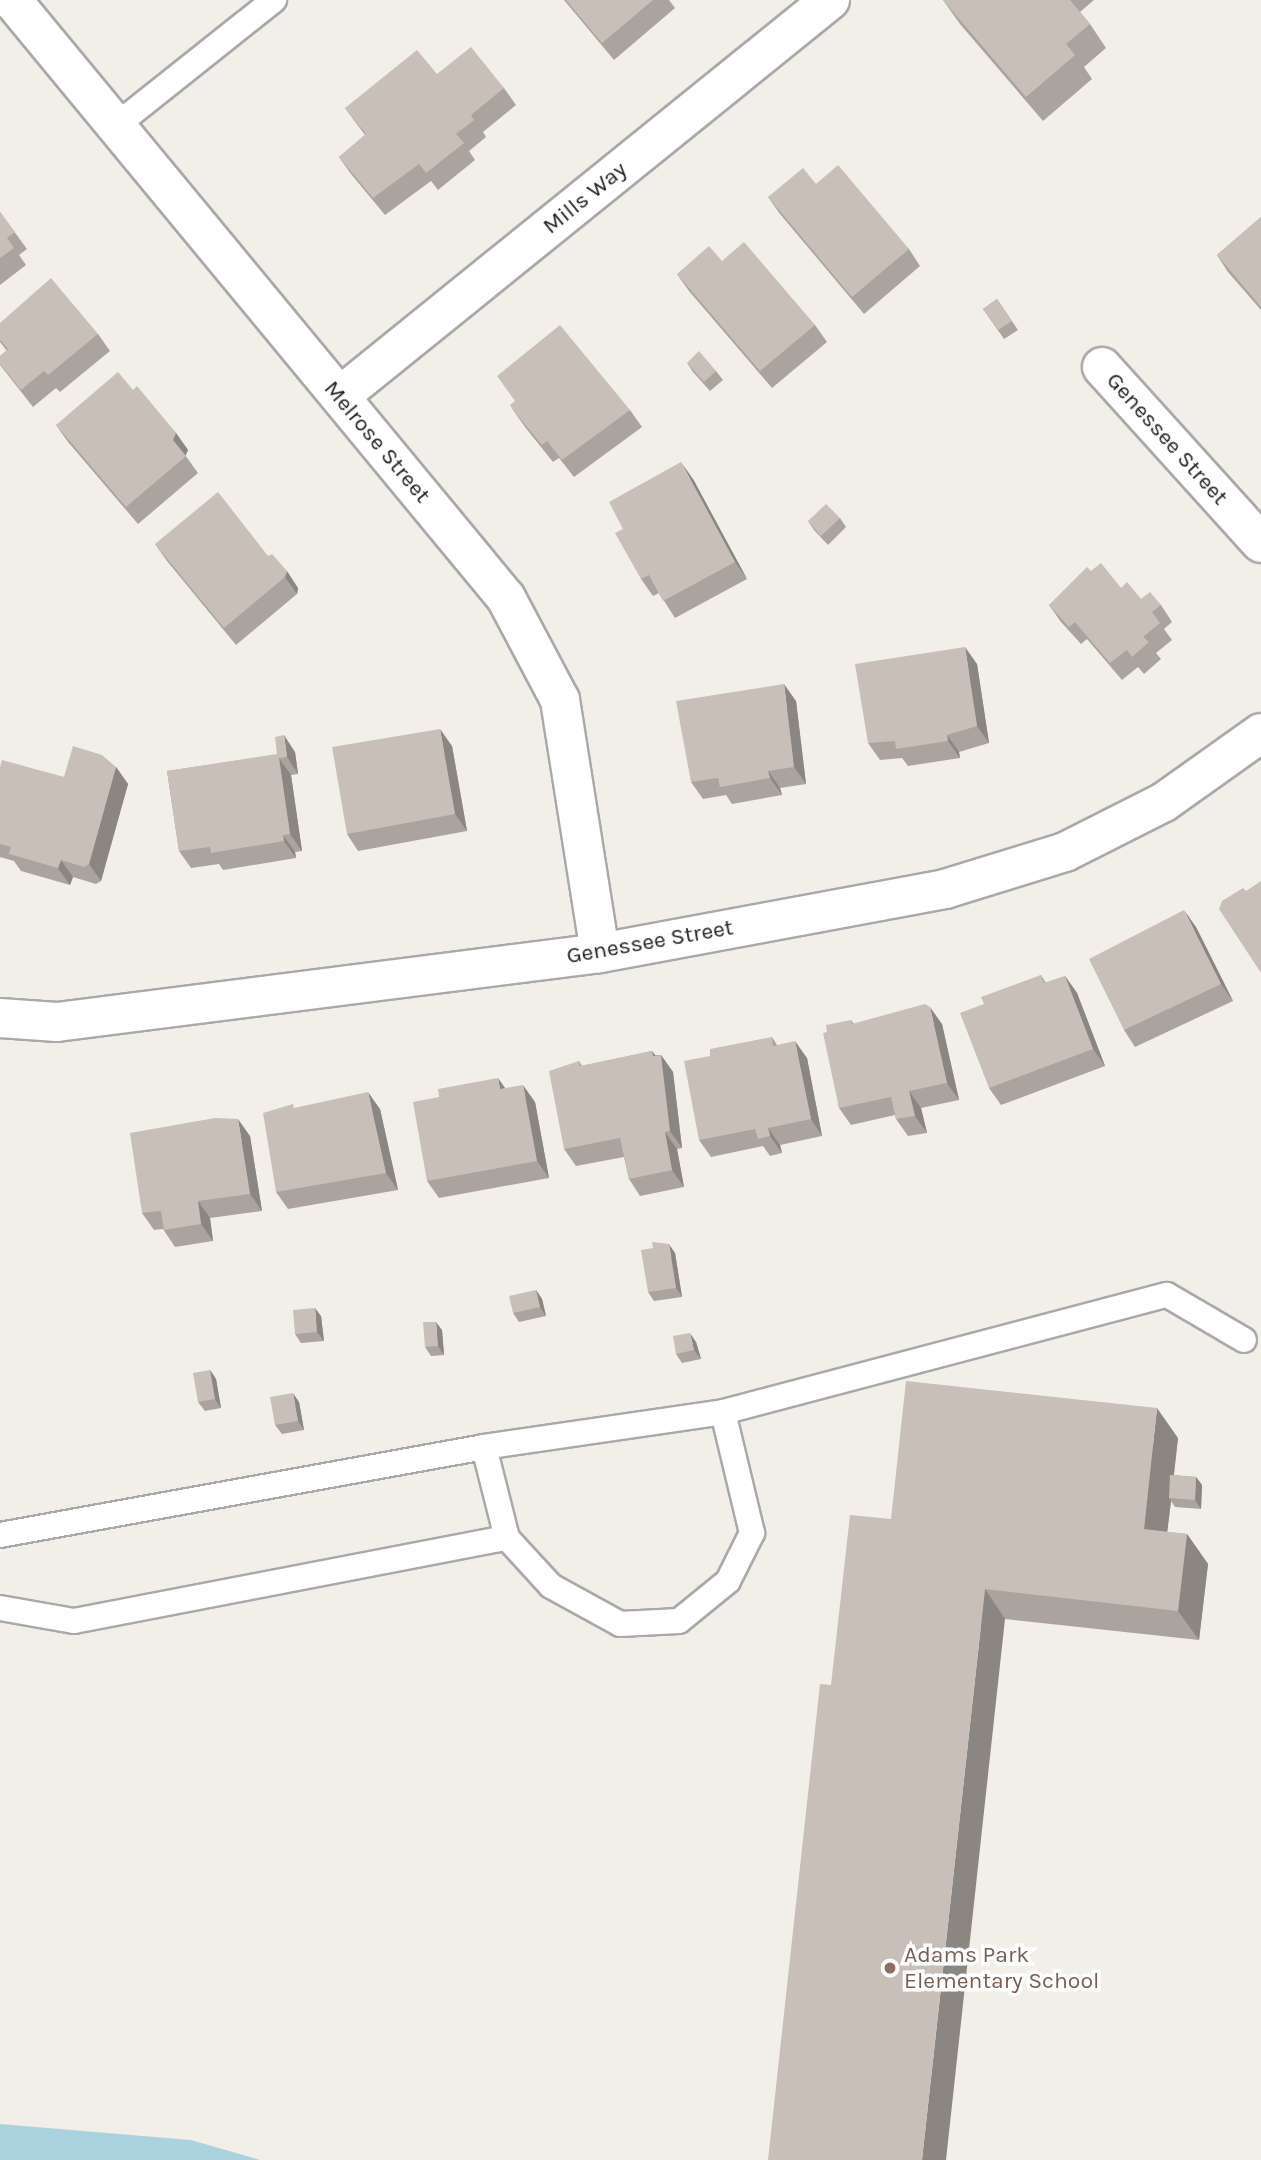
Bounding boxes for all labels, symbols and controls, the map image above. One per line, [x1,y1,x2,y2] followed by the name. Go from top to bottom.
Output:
[537,156,633,240] street label: Mills Way
[1100,367,1234,511] street label: Genessee Street
[318,375,436,509] street label: Melrose Street
[565,914,735,970] street label: Genessee Street
[904,1941,1099,1995] place label: Adams Park Elementary School
[882,1960,898,1976] marker: Adams Park Elementary School

